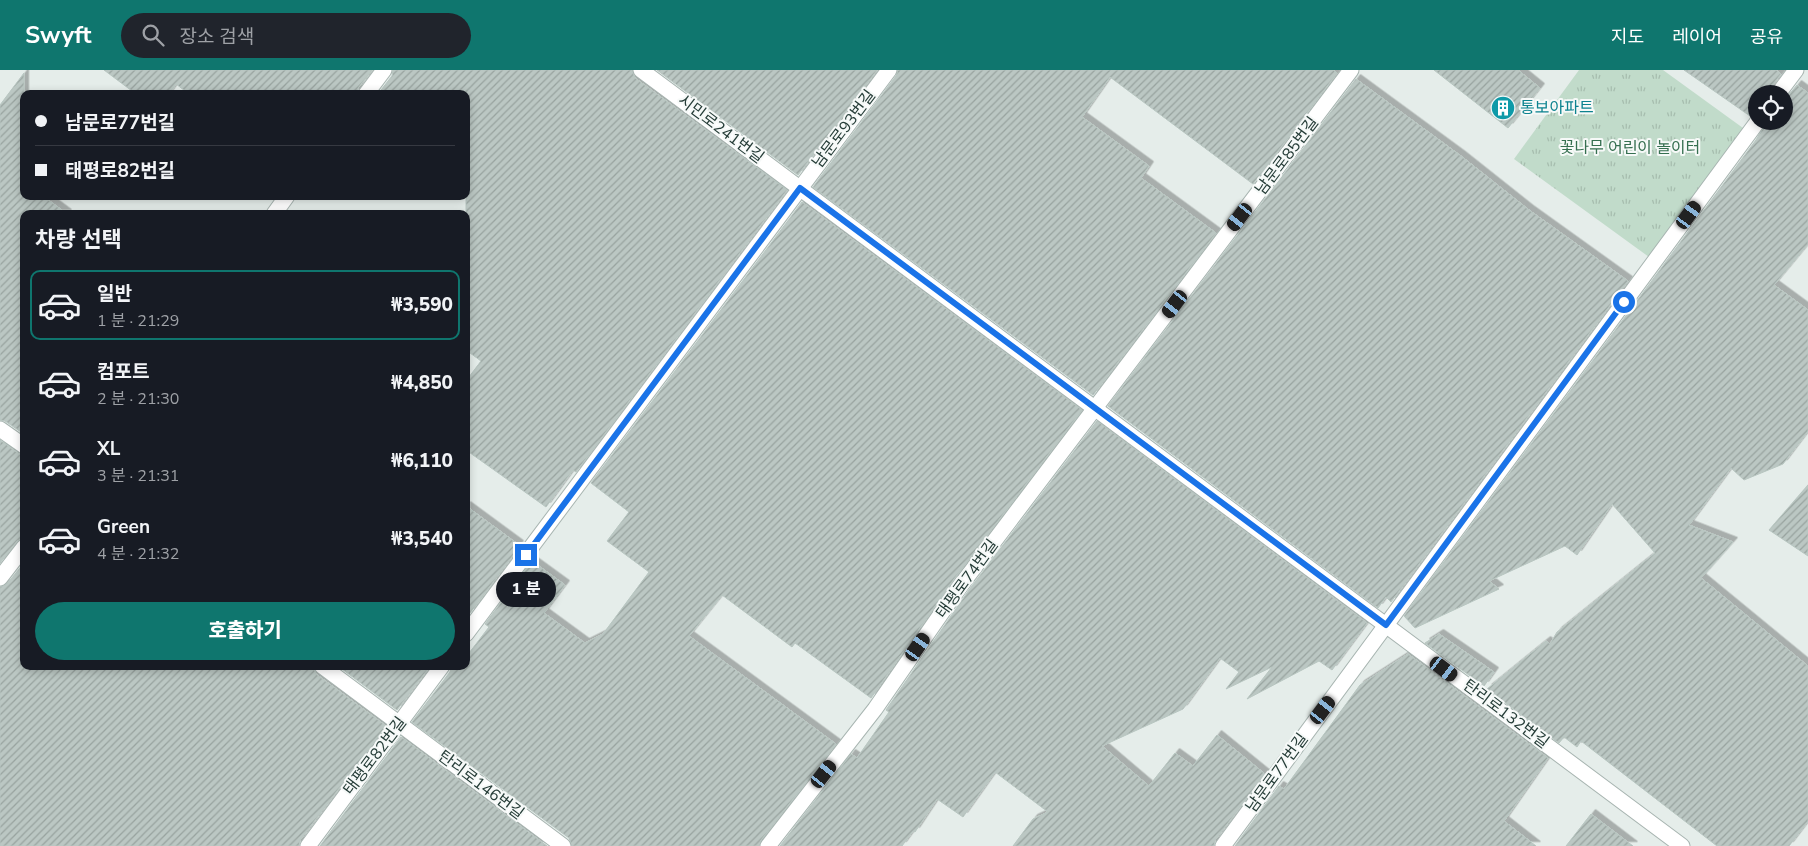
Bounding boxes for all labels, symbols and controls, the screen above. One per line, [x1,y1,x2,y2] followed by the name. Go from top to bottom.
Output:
[121,13,471,58] search box
[25,19,91,51] text: Swyft
[139,21,167,49] icon: search
[179,24,254,50] text: 장소 검색
[1611,25,1644,49] text: 지도
[1672,25,1722,49] text: 레이어
[1750,25,1783,49] text: 공유
[807,85,881,173] street label: 남문로93번길
[1748,85,1793,130] map controls
[1748,85,1793,130] button: locate
[673,89,769,169] street label: 시민로241번길
[1490,95,1516,121] building icon: 통보아파트
[1520,97,1594,119] place label: 통보아파트
[65,110,175,136] text: 남문로77번길
[1250,112,1324,200] street label: 남문로85번길
[1560,137,1700,159] park label: 꽃나무 어린이 놀이터
[65,158,175,184] text: 태평로82번길
[1674,198,1703,232] car
[1224,201,1255,233] car
[35,225,122,255] text: 차량 선택
[97,281,132,307] text: 일반
[37,283,82,328] icon: car
[1159,288,1190,320] car
[1613,291,1635,313] route start
[391,292,453,318] text: ₩3,590
[97,310,179,332] text: 1 분 · 21:29
[97,359,149,385] text: 컴포트
[37,361,82,406] icon: car
[391,370,453,396] text: ₩4,850
[97,388,179,410] text: 2 분 · 21:30
[97,436,120,462] text: XL
[37,439,82,484] icon: car
[391,448,453,474] text: ₩6,110
[97,465,179,487] text: 3 분 · 21:31
[97,514,150,540] text: Green
[37,517,82,562] icon: car
[391,526,453,552] text: ₩3,540
[931,535,1003,623] street label: 태평로74번길
[97,543,179,565] text: 4 분 · 21:32
[515,544,537,566] route end
[496,572,556,608] callout: 1 분
[512,578,540,600] text: 1 분
[35,602,455,660] button: 호출하기
[903,630,932,664] car
[1427,654,1460,684] car
[1458,674,1554,754] street label: 탄리로132번길
[1307,694,1338,726] car
[338,712,412,800] street label: 태평로82번길
[1241,729,1313,817] street label: 남문로77번길
[433,745,529,825] street label: 탄리로146번길
[808,758,839,790] car

